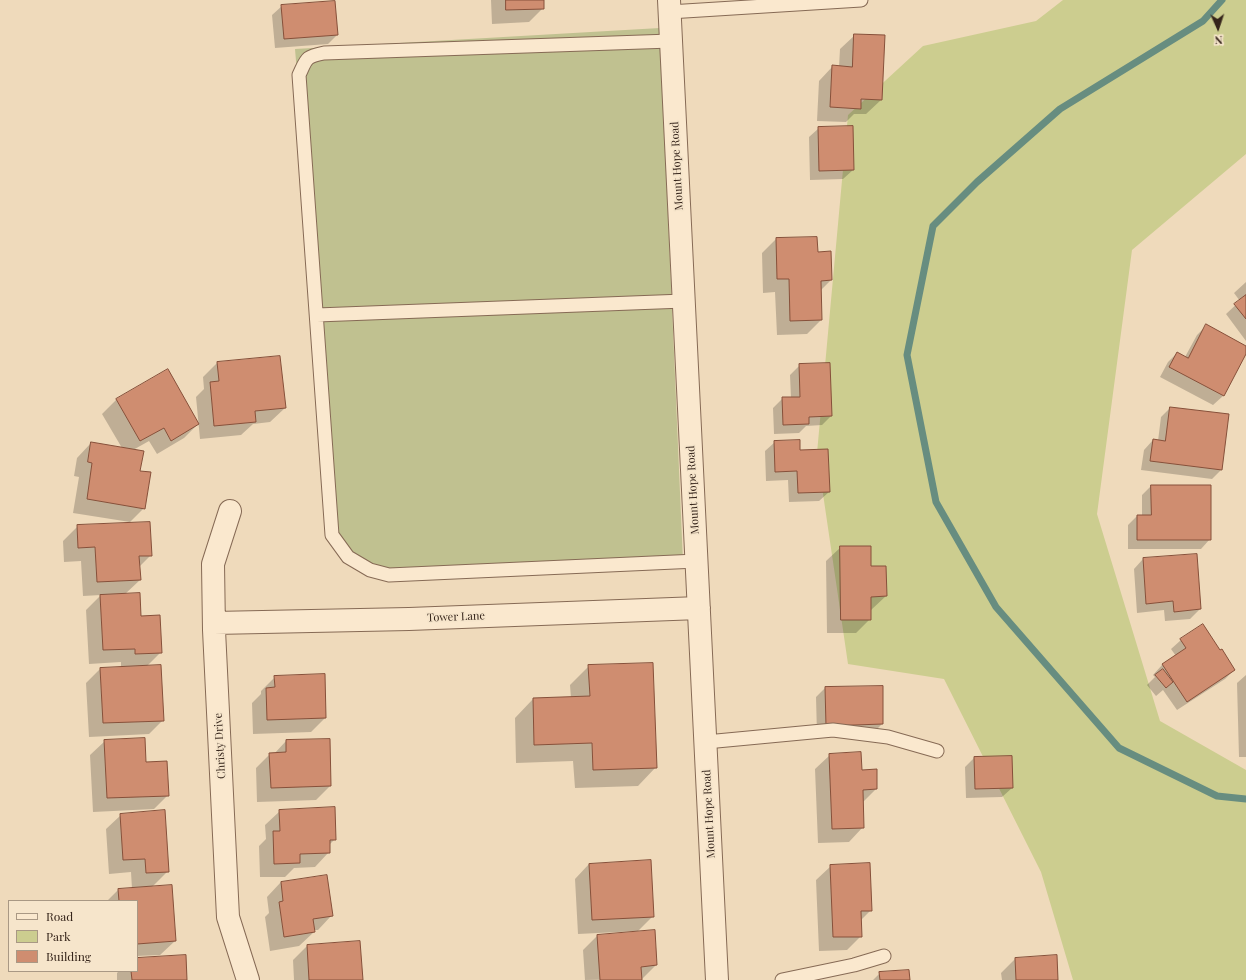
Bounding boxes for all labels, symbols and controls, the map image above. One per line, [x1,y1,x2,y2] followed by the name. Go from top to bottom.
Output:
[1198,8,1238,48] north arrow
[1214,33,1223,48] text: N
[668,121,686,211] street label: Mount Hope Road
[684,445,702,535] street label: Mount Hope Road
[427,609,485,625] street label: Tower Lane
[212,713,228,779] street label: Christy Drive
[700,769,718,859] street label: Mount Hope Road
[8,900,138,972] legend
[46,908,73,924] text: Road
[46,928,71,944] text: Park
[46,948,91,964] text: Building

